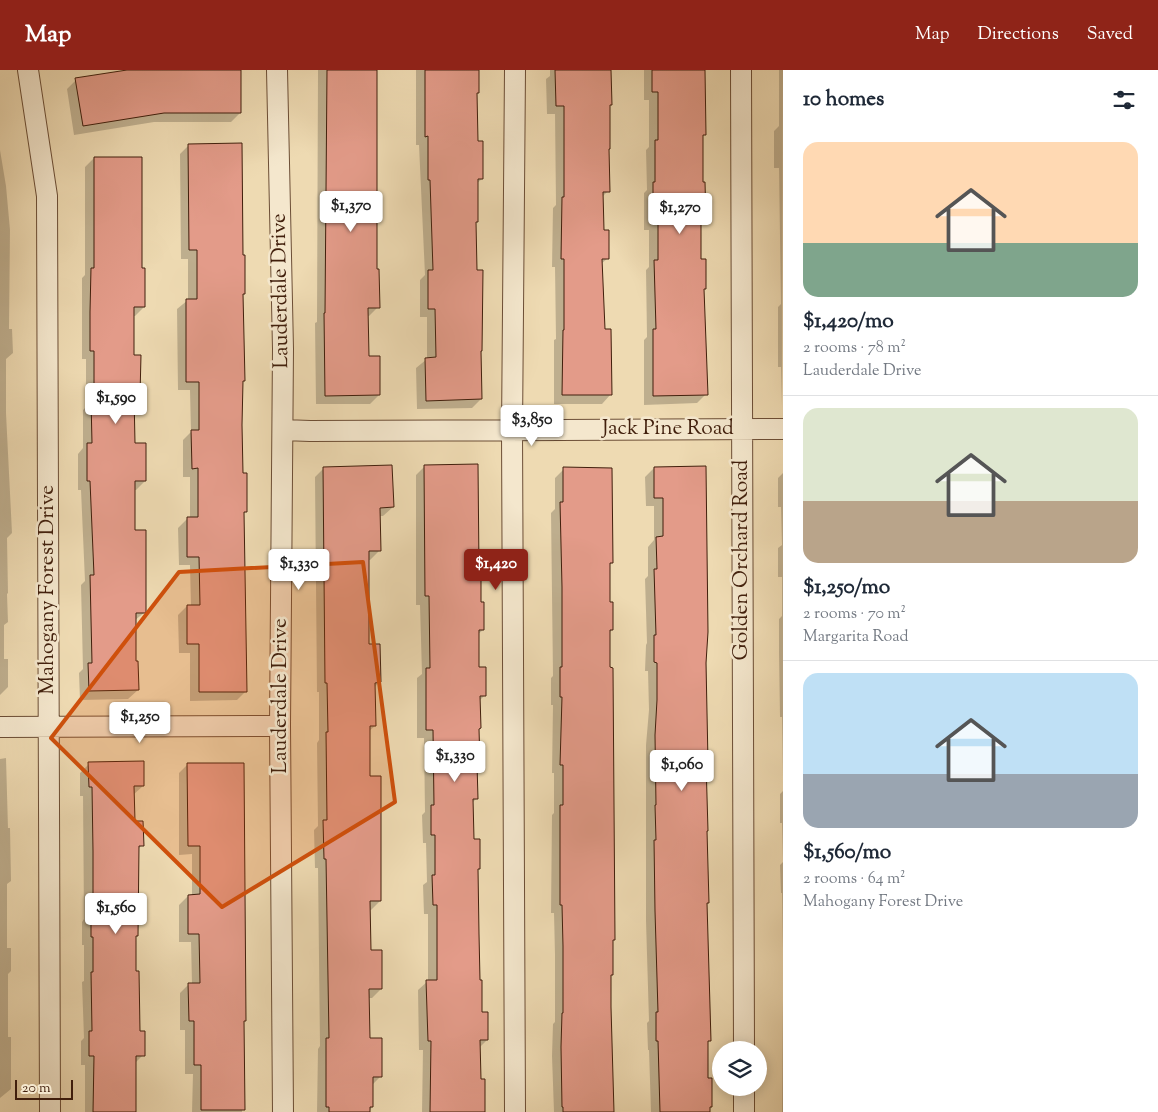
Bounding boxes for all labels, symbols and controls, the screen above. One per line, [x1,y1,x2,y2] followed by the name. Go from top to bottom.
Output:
[25,18,71,52] text: Map
[915,22,950,48] text: Map
[978,22,1059,48] text: Directions
[1087,22,1133,48] text: Saved
[803,85,884,115] text: 10 homes
[1110,86,1138,114] icon: filters
[926,175,1016,265] icon: home
[310,190,392,233] pin: $1,370
[639,192,721,235] pin: $1,270
[331,195,371,218] text: $1,370
[659,197,701,220] text: $1,270
[265,213,297,369] street label: Lauderdale Drive
[803,307,894,337] text: $1,420/mo
[803,337,906,360] text: 2 rooms · 78 m²
[803,360,921,383] text: Lauderdale Drive
[75,382,157,425] pin: $1,590
[96,387,136,410] text: $1,590
[491,404,573,447] pin: $3,850
[512,409,552,432] text: $3,850
[601,414,734,444] street label: Jack Pine Road
[926,440,1016,530] icon: home
[727,459,757,660] street label: Golden Orchard Road
[33,485,63,695] street label: Mahogany Forest Drive
[258,548,340,591] pin: $1,330
[455,548,537,591] pin: $1,420
[279,553,319,576] text: $1,330
[475,553,517,576] text: $1,420
[803,573,890,603] text: $1,250/mo
[803,603,906,626] text: 2 rooms · 70 m²
[266,618,296,774] street label: Lauderdale Drive
[803,626,909,649] text: Margarita Road
[99,702,181,744] pin: $1,250
[926,705,1016,795] icon: home
[120,706,160,729] text: $1,250
[414,740,496,783] pin: $1,330
[435,745,475,768] text: $1,330
[641,750,723,792] pin: $1,060
[661,754,703,777] text: $1,060
[803,838,891,868] text: $1,560/mo
[803,868,906,891] text: 2 rooms · 64 m²
[803,891,963,914] text: Mahogany Forest Drive
[75,892,157,935] pin: $1,560
[96,897,136,920] text: $1,560
[712,1041,767,1096] map controls
[712,1041,767,1096] button: layers
[15,1077,72,1100] scale bar
[22,1079,51,1099] text: 20 m

